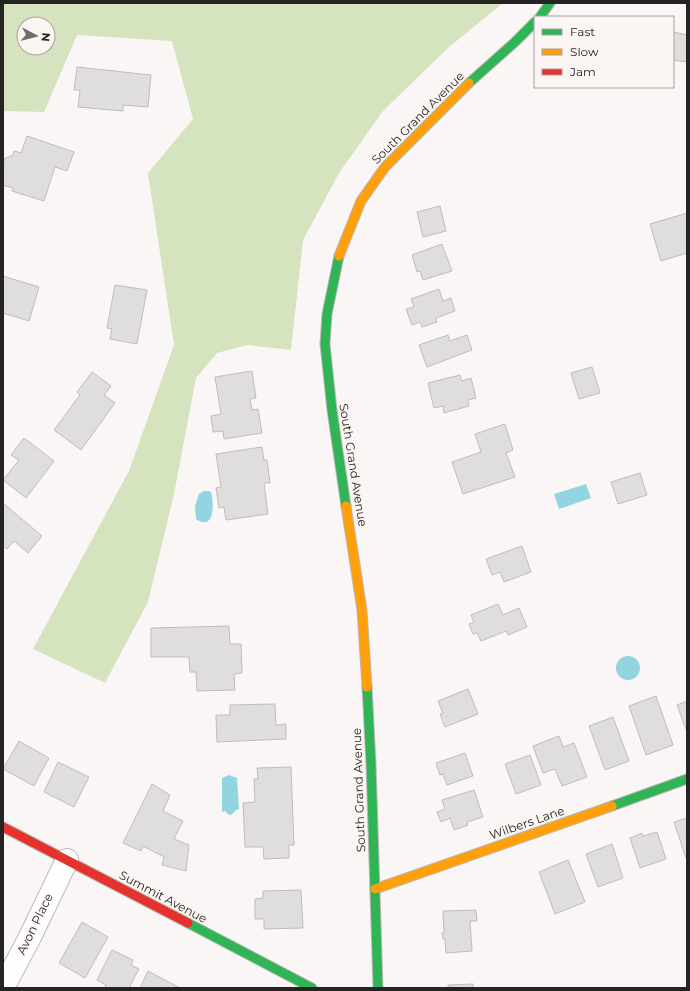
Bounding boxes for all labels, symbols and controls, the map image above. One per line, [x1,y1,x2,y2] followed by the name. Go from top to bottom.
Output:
[16,16,56,56] north arrow
[534,16,674,88] legend
[570,24,595,39] text: Fast
[38,32,53,42] text: N
[570,44,599,59] text: Slow
[569,64,596,79] text: Jam
[368,68,467,167] street label: South Grand Avenue
[336,402,371,528] street label: South Grand Avenue
[349,728,368,852] street label: South Grand Avenue
[487,803,566,842] street label: Wilbers Lane
[117,867,210,926] street label: Summit Avenue
[13,891,56,957] street label: Avon Place

